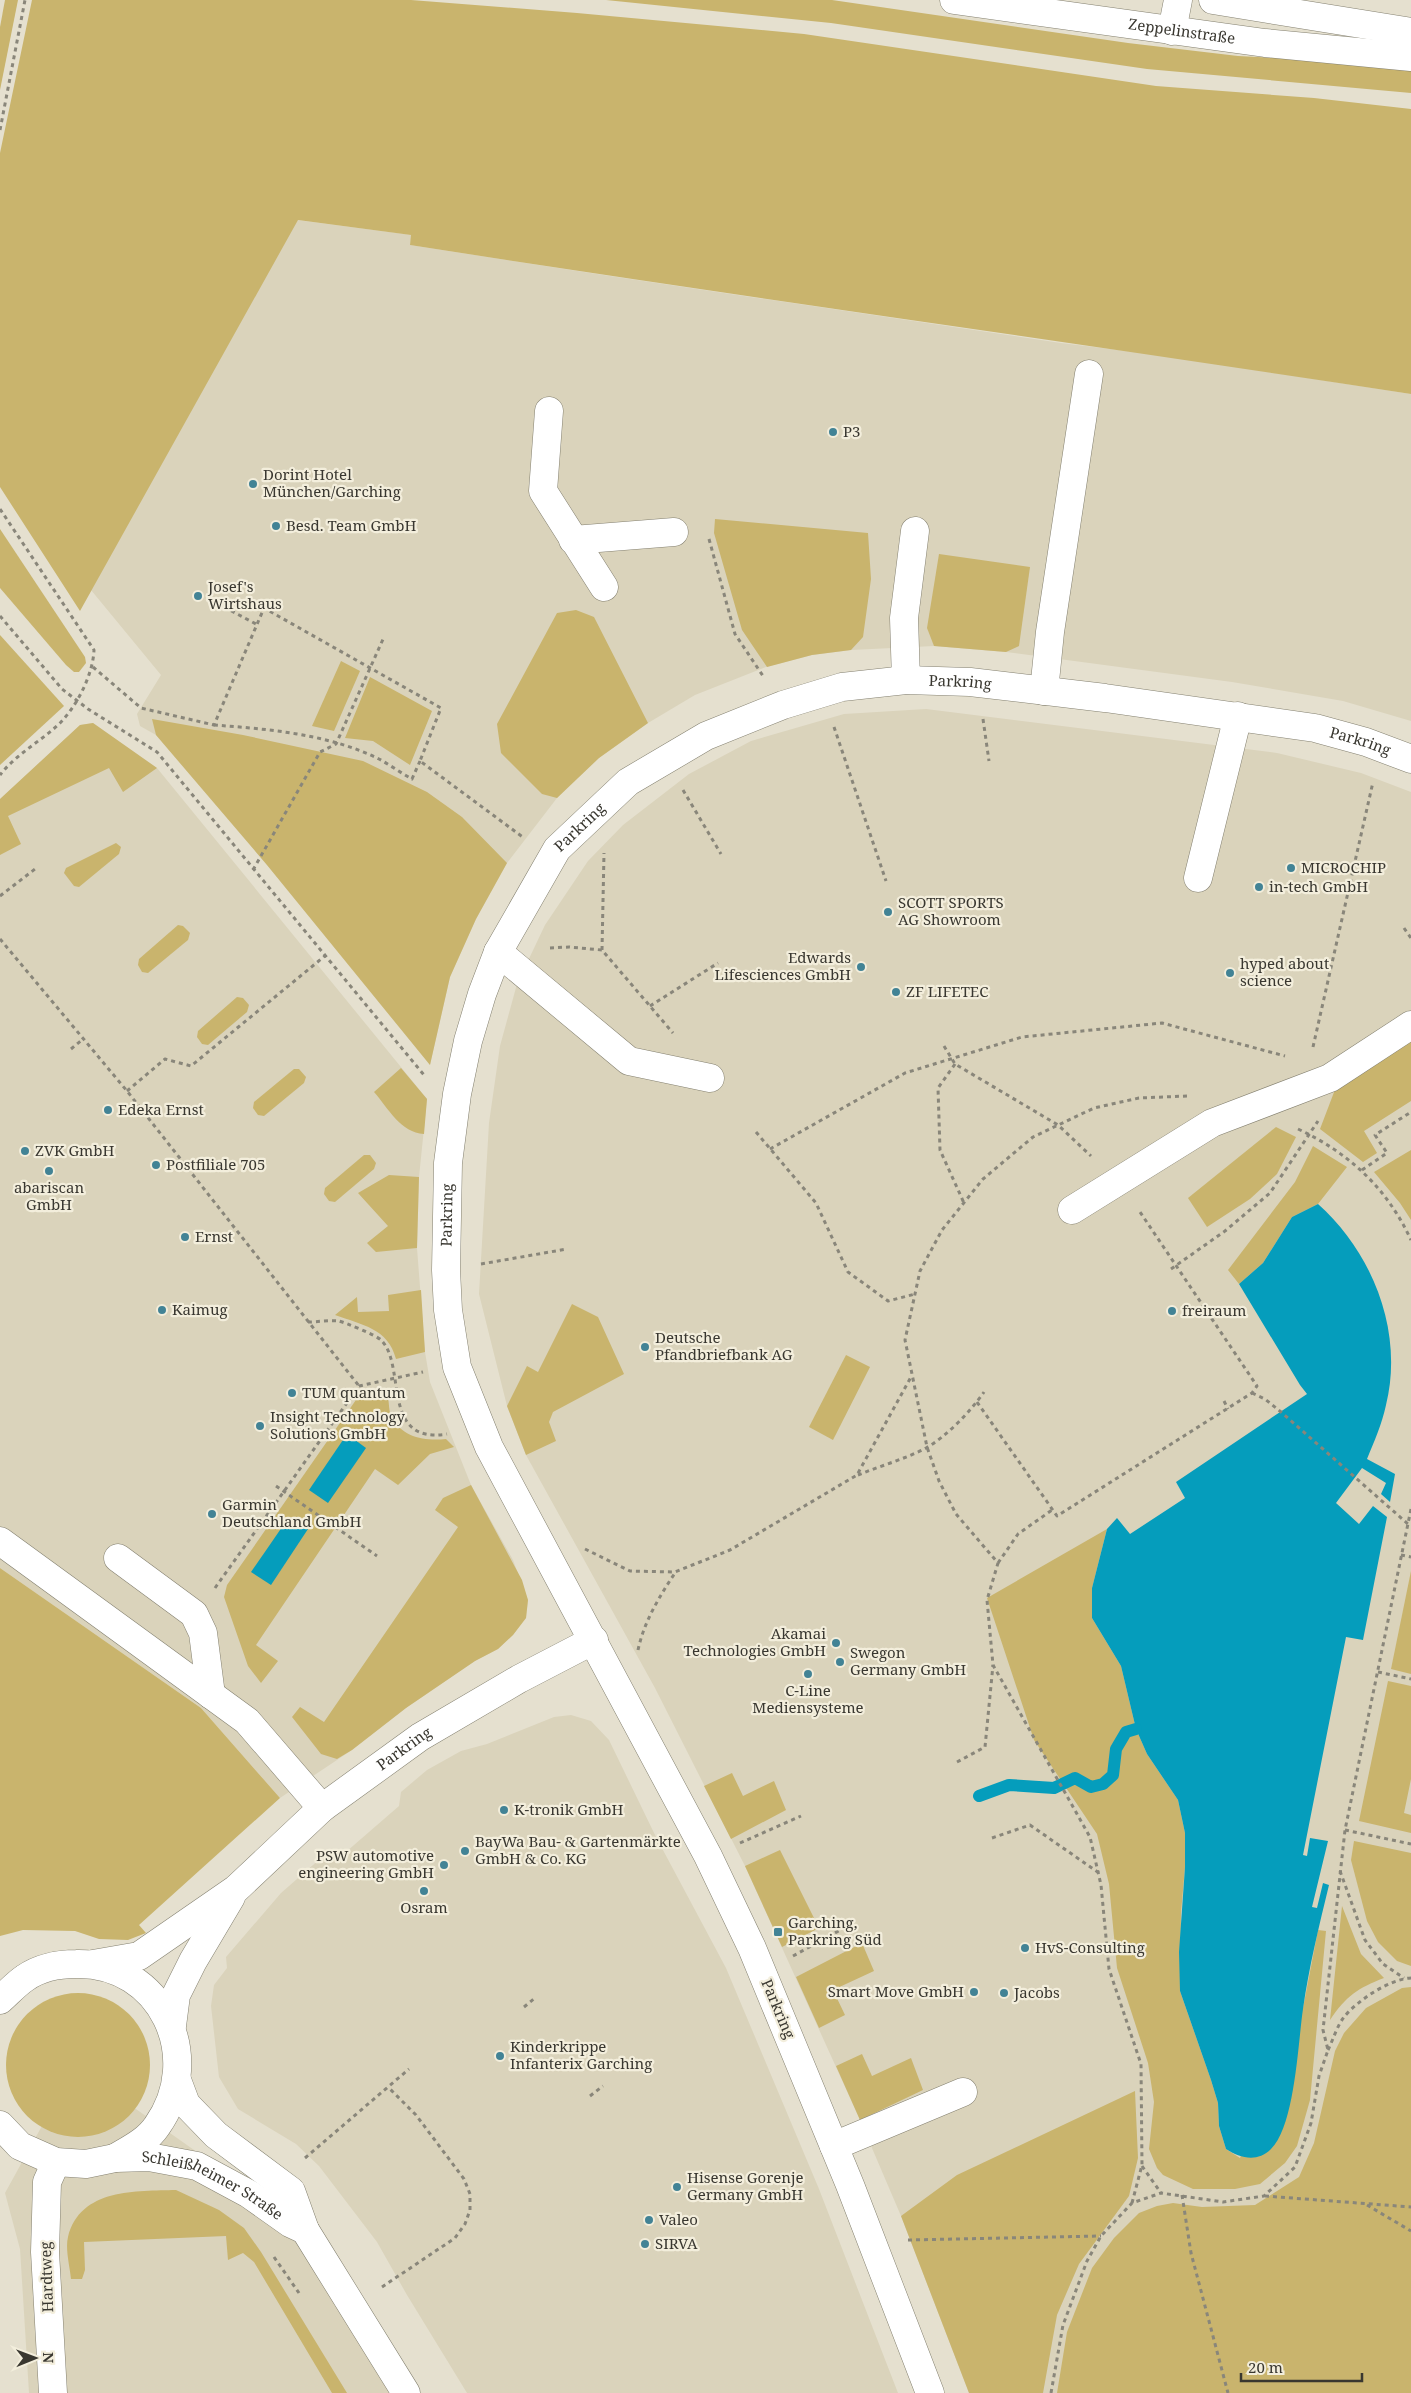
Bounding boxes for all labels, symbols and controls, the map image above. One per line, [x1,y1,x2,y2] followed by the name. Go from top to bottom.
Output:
[1127,13,1237,48] street label: Zeppelinstraße
[843,421,860,441] place label: P3
[827,426,839,438] marker: P3
[263,464,401,501] place label: Dorint Hotel München/Garching
[247,478,259,490] marker: Dorint Hotel München/Garching
[286,515,417,535] place label: Besd. Team GmbH
[270,520,282,532] marker: Besd. Team GmbH
[207,576,282,613] place label: Josef's Wirtshaus
[192,590,204,602] marker: Josef's Wirtshaus
[928,670,993,693] street label: Parkring
[1328,722,1394,760] street label: Parkring
[549,798,609,856] street label: Parkring
[1301,857,1386,877] place label: MICROCHIP
[1285,862,1297,874] marker: MICROCHIP
[1269,876,1368,896] place label: in-tech GmbH
[1253,881,1265,893] marker: in-tech GmbH
[898,892,1004,929] place label: SCOTT SPORTS AG Showroom
[882,906,894,918] marker: SCOTT SPORTS AG Showroom
[715,947,851,984] place label: Edwards Lifesciences GmbH
[1240,953,1329,990] place label: hyped about science
[855,961,867,973] marker: Edwards Lifesciences GmbH
[1224,967,1236,979] marker: hyped about science
[906,981,988,1001] place label: ZF LIFETEC
[890,986,902,998] marker: ZF LIFETEC
[118,1099,204,1119] place label: Edeka Ernst
[102,1104,114,1116] marker: Edeka Ernst
[35,1140,115,1160] place label: ZVK GmbH
[19,1145,31,1157] marker: ZVK GmbH
[166,1154,265,1174] place label: Postfiliale 705
[150,1159,162,1171] marker: Postfiliale 705
[43,1165,55,1177] marker: abariscan GmbH
[14,1177,84,1214] place label: abariscan GmbH
[435,1183,457,1247] street label: Parkring
[195,1226,233,1246] place label: Ernst
[179,1231,191,1243] marker: Ernst
[172,1299,228,1319] place label: Kaimug
[1182,1300,1246,1320] place label: freiraum
[156,1304,168,1316] marker: Kaimug
[1166,1305,1178,1317] marker: freiraum
[655,1327,793,1364] place label: Deutsche Pfandbriefbank AG
[639,1341,651,1353] marker: Deutsche Pfandbriefbank AG
[302,1382,406,1402] place label: TUM quantum
[286,1387,298,1399] marker: TUM quantum
[270,1406,406,1443] place label: Insight Technology Solutions GmbH
[254,1420,266,1432] marker: Insight Technology Solutions GmbH
[222,1494,361,1531] place label: Garmin Deutschland GmbH
[206,1508,218,1520] marker: Garmin Deutschland GmbH
[683,1623,826,1660] place label: Akamai Technologies GmbH
[830,1637,842,1649] marker: Akamai Technologies GmbH
[850,1642,966,1679] place label: Swegon Germany GmbH
[834,1656,846,1668] marker: Swegon Germany GmbH
[802,1668,814,1680] marker: C-Line Mediensysteme
[752,1680,864,1717] place label: C-Line Mediensysteme
[372,1722,435,1774] street label: Parkring
[514,1799,623,1819] place label: K-tronik GmbH
[498,1804,510,1816] marker: K-tronik GmbH
[475,1831,681,1868] place label: BayWa Bau- & Gartenmärkte GmbH & Co. KG
[298,1845,434,1882] place label: PSW automotive engineering GmbH
[459,1845,471,1857] marker: BayWa Bau- & Gartenmärkte GmbH & Co. KG
[438,1859,450,1871] marker: PSW automotive engineering GmbH
[418,1885,430,1897] marker: Osram
[400,1897,448,1917] place label: Osram
[788,1912,882,1949] place label: Garching, Parkring Süd
[772,1926,784,1938] marker: Garching, Parkring Süd
[1035,1937,1145,1957] place label: HvS-Consulting
[1019,1942,1031,1954] marker: HvS-Consulting
[757,1976,800,2041] street label: Parkring
[828,1981,964,2001] place label: Smart Move GmbH
[1013,1982,1060,2002] place label: Jacobs
[968,1986,980,1998] marker: Smart Move GmbH
[998,1987,1010,1999] marker: Jacobs
[510,2036,652,2073] place label: Kinderkrippe Infanterix Garching
[494,2050,506,2062] marker: Kinderkrippe Infanterix Garching
[141,2146,287,2224] street label: Schleißheimer Straße
[687,2167,804,2204] place label: Hisense Gorenje Germany GmbH
[671,2181,683,2193] marker: Hisense Gorenje Germany GmbH
[659,2209,698,2229] place label: Valeo
[643,2214,655,2226] marker: Valeo
[655,2233,698,2253] place label: SIRVA
[639,2238,651,2250] marker: SIRVA
[35,2241,57,2313] street label: Hardtweg
[10,2333,60,2383] north arrow
[1241,2350,1362,2382] scale bar
[39,2352,58,2363] text: N
[1248,2357,1283,2377] text: 20 m

